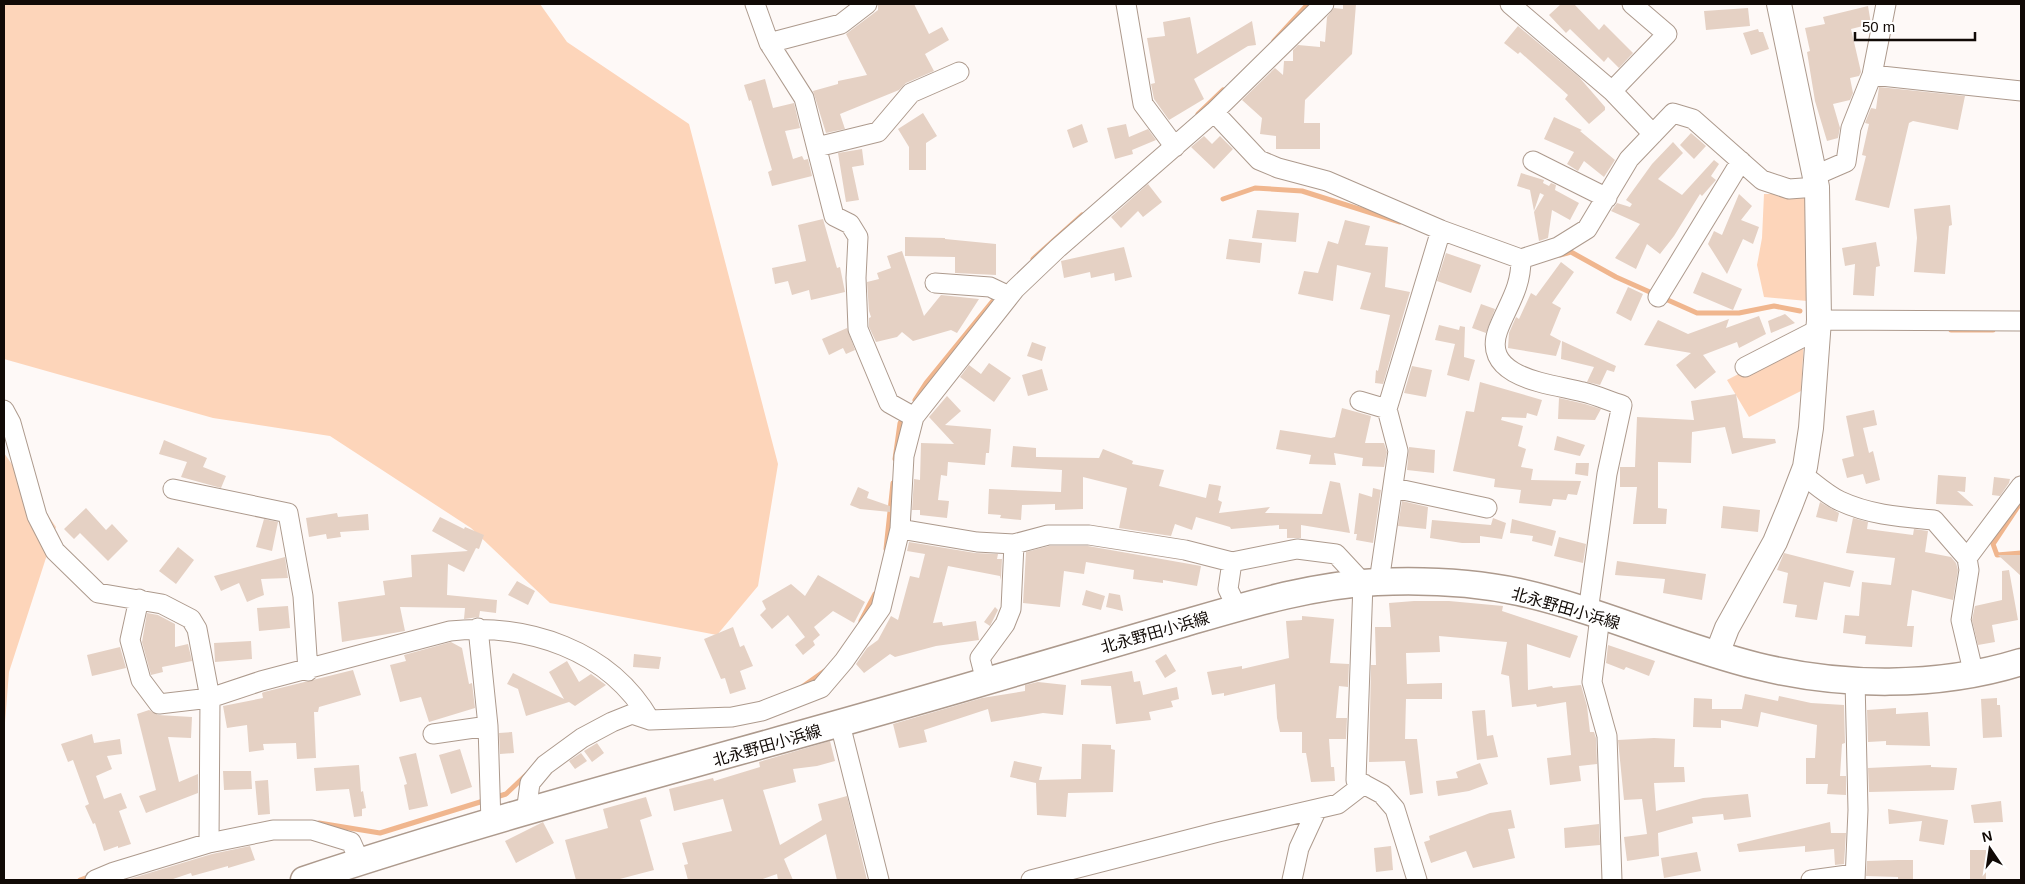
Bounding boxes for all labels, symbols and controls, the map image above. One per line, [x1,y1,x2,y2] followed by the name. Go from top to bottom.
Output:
[1855,10,1975,42] scale bar
[1862,18,1895,35] text: 50 m
[1510,585,1622,632] street label: 北永野田小浜線
[1099,609,1211,656] street label: 北永野田小浜線
[711,722,823,769] street label: 北永野田小浜線
[1965,824,2015,874] north arrow
[1980,827,1994,845] text: N

